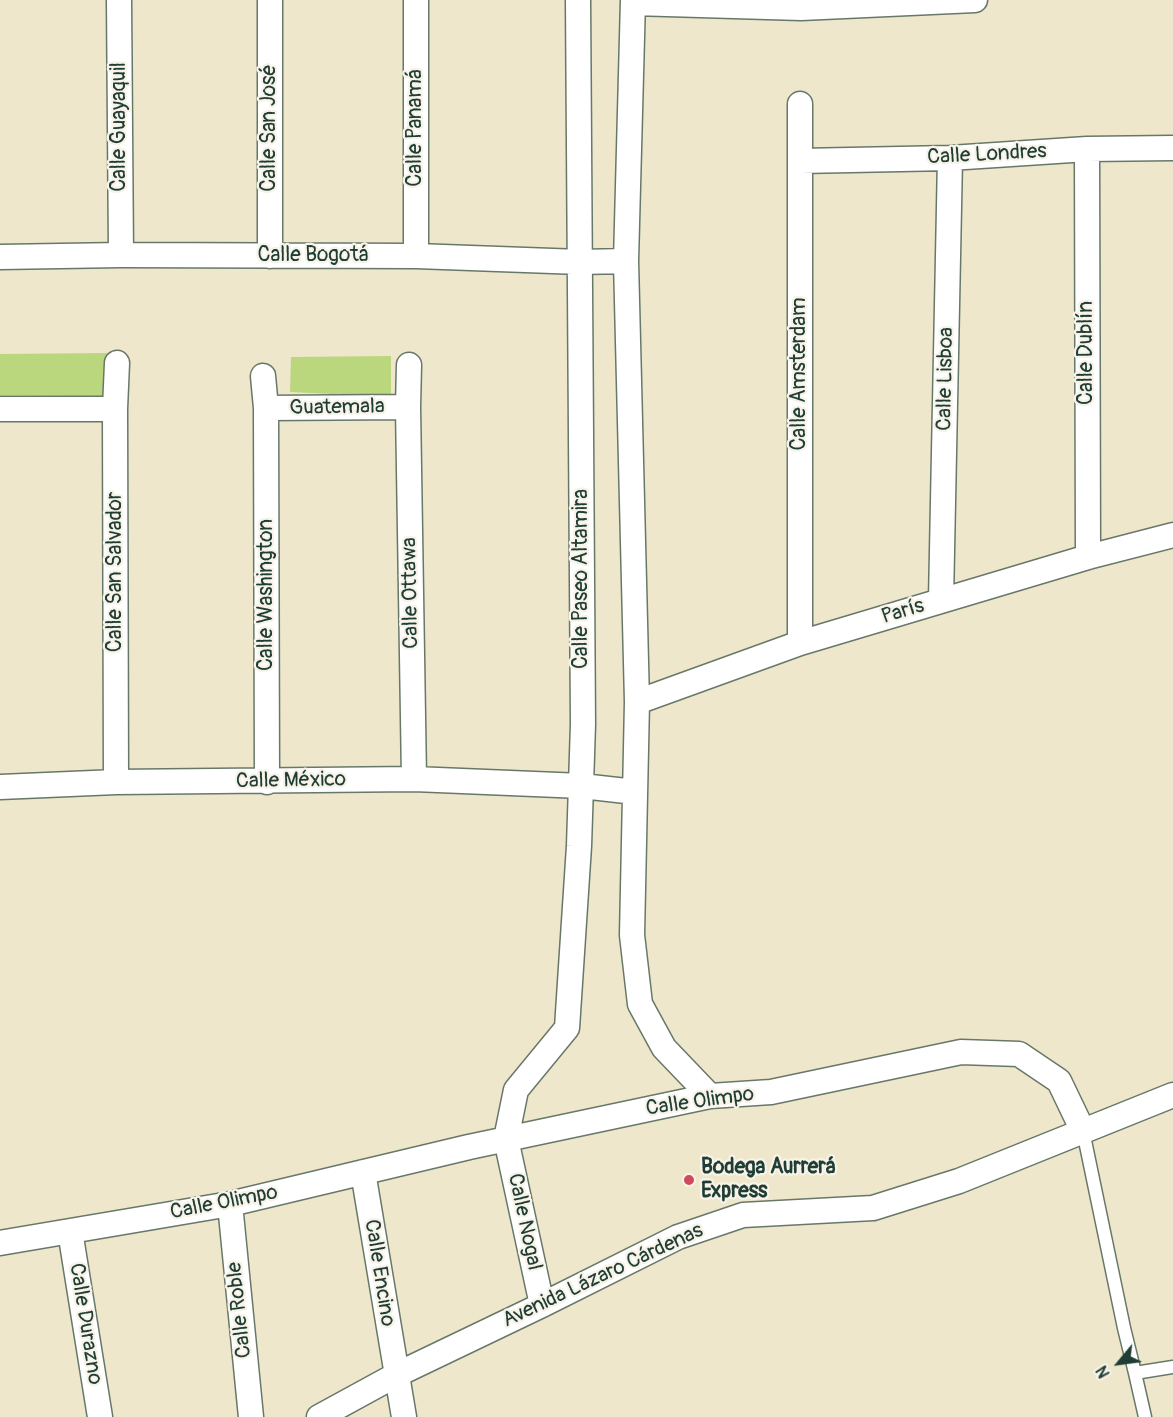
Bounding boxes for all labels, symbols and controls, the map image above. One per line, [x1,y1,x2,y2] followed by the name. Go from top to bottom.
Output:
[107,62,133,192] street label: Calle Guayaquil
[257,64,283,192] street label: Calle San José
[403,69,429,187] street label: Calle Panamá
[927,139,1047,171] street label: Calle Londres
[258,243,368,269] street label: Calle Bogotá
[787,297,813,451] street label: Calle Amsterdam
[1074,301,1100,405] street label: Calle Dublín
[932,327,960,431] street label: Calle Lisboa
[289,395,385,421] street label: Guatemala
[569,489,595,669] street label: Calle Paseo Altamira
[103,492,129,652] street label: Calle San Salvador
[254,519,280,671] street label: Calle Washington
[397,537,425,649] street label: Calle Ottawa
[879,594,927,630] street label: París
[236,767,346,795] street label: Calle México
[644,1082,756,1122] street label: Calle Olimpo
[701,1155,836,1205] place label: Bodega Aurrerá Express
[501,1171,547,1273] street label: Calle Nogal
[682,1173,696,1187] marker: Bodega Aurrerá Express
[168,1180,280,1226] street label: Calle Olimpo
[358,1218,400,1328] street label: Calle Encino
[499,1218,707,1334] street label: Avenida Lázaro Cárdenas
[63,1261,107,1387] street label: Calle Durazno
[222,1261,258,1359] street label: Calle Roble
[1089,1333,1149,1393] north arrow
[1092,1362,1115,1381] text: N

